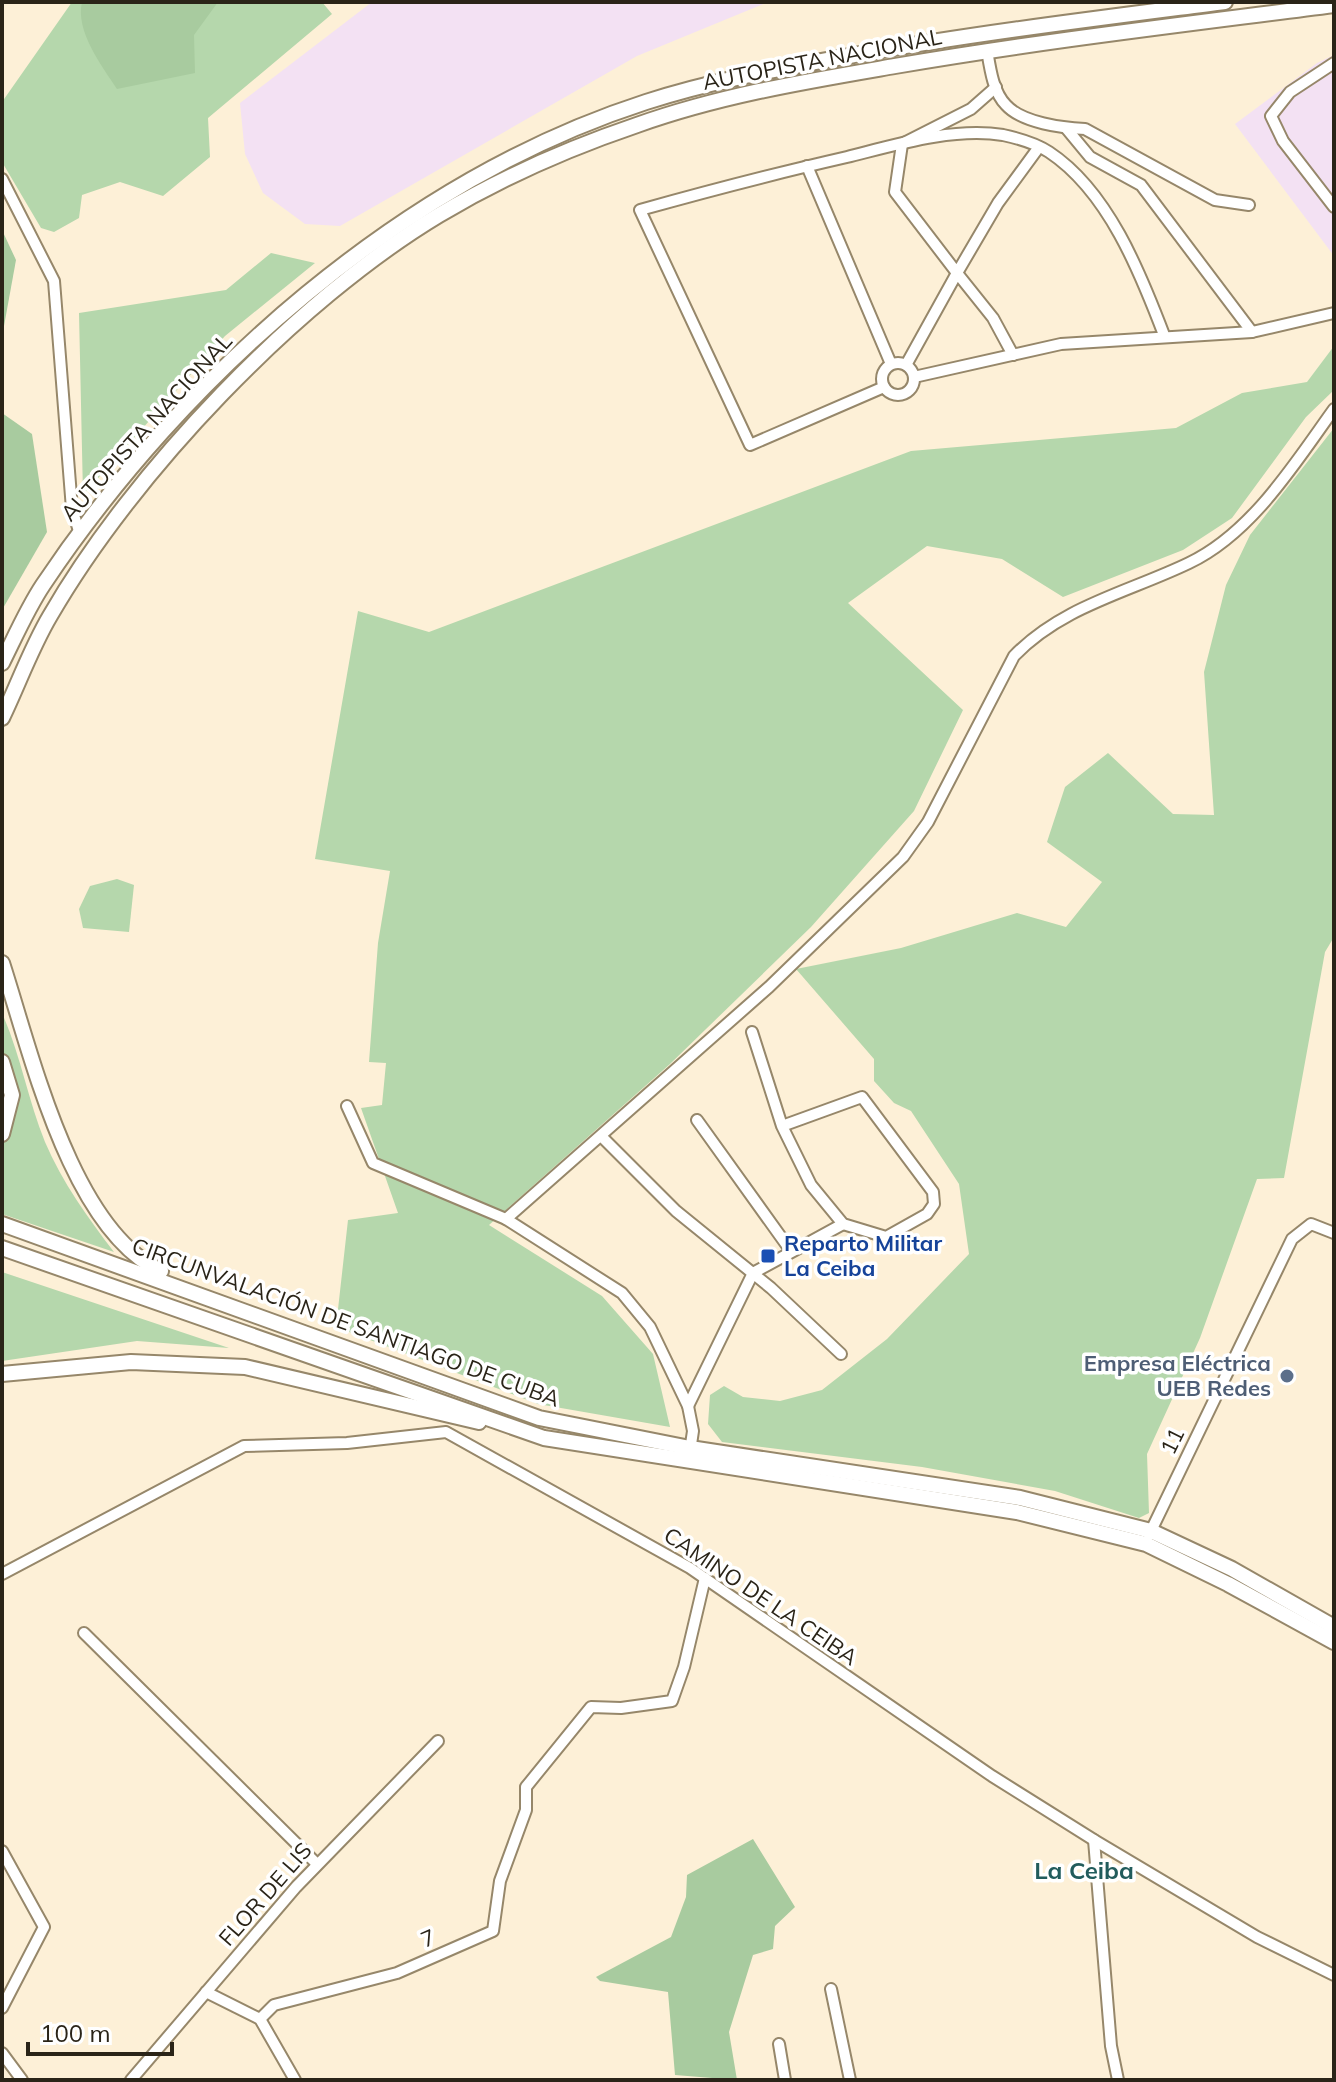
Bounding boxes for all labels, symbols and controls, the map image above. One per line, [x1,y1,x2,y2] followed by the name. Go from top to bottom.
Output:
[700,22,944,96] street label: AUTOPISTA NACIONAL
[54,327,238,527] street label: AUTOPISTA NACIONAL
[784,1229,942,1282] place label: Reparto Militar La Ceiba
[128,1231,564,1413] street label: CIRCUNVALACIÓN DE SANTIAGO DE CUBA
[759,1247,777,1265] marker: Reparto Militar La Ceiba
[1084,1349,1271,1402] place label: Empresa Eléctrica UEB Redes
[1278,1367,1296,1385] marker: Empresa Eléctrica UEB Redes
[1154,1423,1190,1459] street label: 11
[659,1521,863,1671] street label: CAMINO DE LA CEIBA
[212,1837,318,1951] street label: FLOR DE LIS
[1034,1855,1134,1885] district label: La Ceiba
[416,1923,440,1953] street label: 7
[28,2006,172,2056] scale bar
[40,2018,111,2048] text: 100 m

